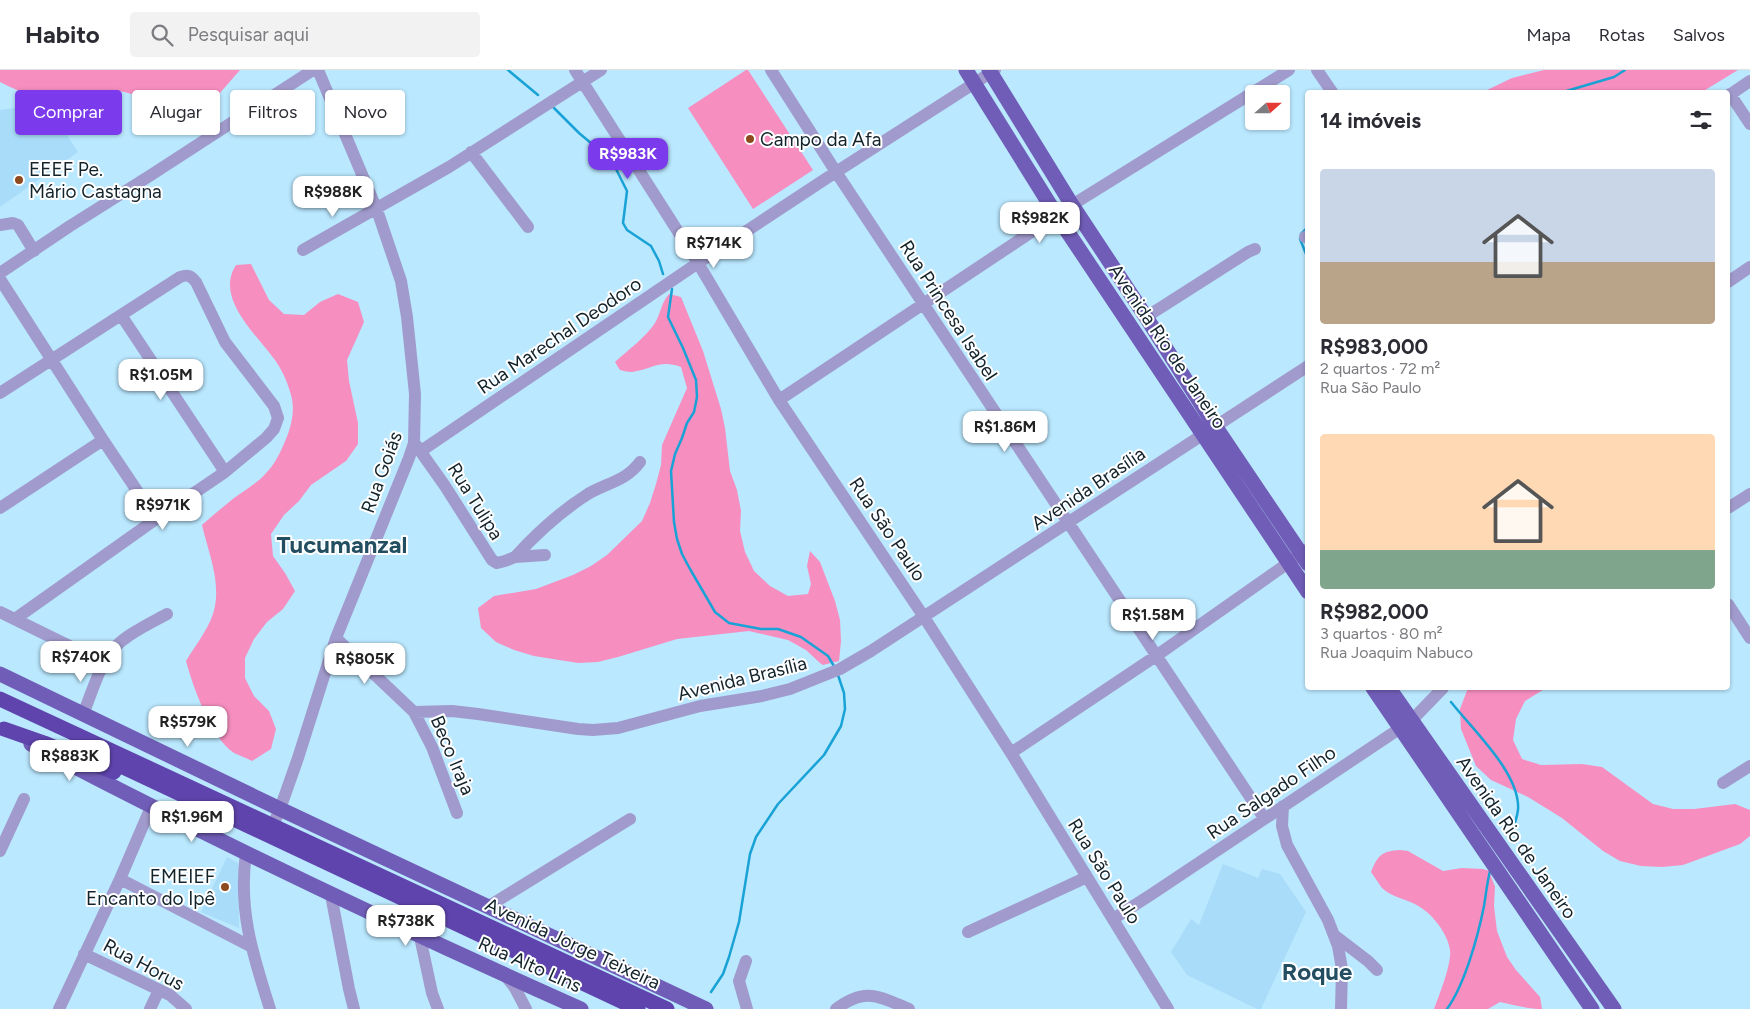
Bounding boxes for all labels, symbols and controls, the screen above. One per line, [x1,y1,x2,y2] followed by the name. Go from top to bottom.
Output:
[130,12,480,57] search box
[25,20,100,49] text: Habito
[148,21,176,49] icon: search
[188,23,309,46] text: Pesquisar aqui
[1527,24,1571,46] text: Mapa
[1599,24,1645,46] text: Rotas
[1673,24,1725,46] text: Salvos
[1245,85,1290,130] north arrow
[1245,85,1290,130] map controls
[15,90,122,135] chip: Comprar
[132,90,220,135] chip: Alugar
[230,90,315,135] chip: Filtros
[325,90,405,135] chip: Novo
[1687,106,1715,134] icon: filters
[1320,108,1421,133] text: 14 imóveis
[760,128,882,151] place label: Campo da Afa
[744,133,756,145] marker: Campo da Afa
[587,138,669,180] pin: R$983K
[599,144,657,163] text: R$983K
[29,158,162,203] place label: EEEF Pe. Mário Castagna
[13,174,25,186] marker: EEEF Pe. Mário Castagna
[292,176,374,218] pin: R$988K
[304,182,362,201] text: R$988K
[1473,201,1563,291] icon: home
[999,202,1081,244] pin: R$982K
[1011,208,1069,227] text: R$982K
[673,226,755,269] pin: R$714K
[686,233,742,252] text: R$714K
[895,236,1002,385] street label: Rua Princesa Isabel
[1104,260,1231,433] street label: Avenida Rio de Janeiro
[473,272,646,399] street label: Rua Marechal Deodoro
[1320,334,1428,359] text: R$983,000
[115,358,207,401] pin: R$1.05M
[1320,359,1440,378] text: 2 quartos · 72 m²
[129,365,193,384] text: R$1.05M
[1320,378,1421,397] text: Rua São Paulo
[959,410,1051,453] pin: R$1.86M
[974,417,1036,436] text: R$1.86M
[356,428,407,516] street label: Rua Goiás
[1027,442,1150,535] street label: Avenida Brasília
[443,458,508,544] street label: Rua Tulipa
[1473,466,1563,556] icon: home
[844,473,931,586] street label: Rua São Paulo
[122,488,204,531] pin: R$971K
[136,495,190,514] text: R$971K
[277,530,407,559] district label: Tucumanzal
[1107,598,1199,641] pin: R$1.58M
[1320,599,1429,624] text: R$982,000
[1122,605,1184,624] text: R$1.58M
[1320,624,1443,643] text: 3 quartos · 80 m²
[40,640,122,683] pin: R$740K
[324,642,406,685] pin: R$805K
[1320,643,1473,662] text: Rua Joaquim Nabuco
[51,647,111,666] text: R$740K
[335,649,395,668] text: R$805K
[675,651,809,706] street label: Avenida Brasília
[147,706,229,748] pin: R$579K
[159,712,217,731] text: R$579K
[426,712,480,798] street label: Beco Iraja
[29,740,111,782] pin: R$883K
[1202,741,1340,844] street label: Rua Salgado Filho
[41,746,99,765] text: R$883K
[1452,751,1582,923] street label: Avenida Rio de Janeiro
[146,800,238,843] pin: R$1.96M
[161,807,223,826] text: R$1.96M
[1063,814,1146,928] street label: Rua São Paulo
[86,865,215,910] place label: EMEIEF Encanto do Ipê
[219,881,231,893] marker: EMEIEF Encanto do Ipê
[482,893,664,994] street label: Avenida Jorge Teixeira
[365,904,447,947] pin: R$738K
[377,911,435,930] text: R$738K
[475,931,585,997] street label: Rua Alto Lins
[99,934,188,995] street label: Rua Horus
[1282,957,1352,986] district label: Roque

